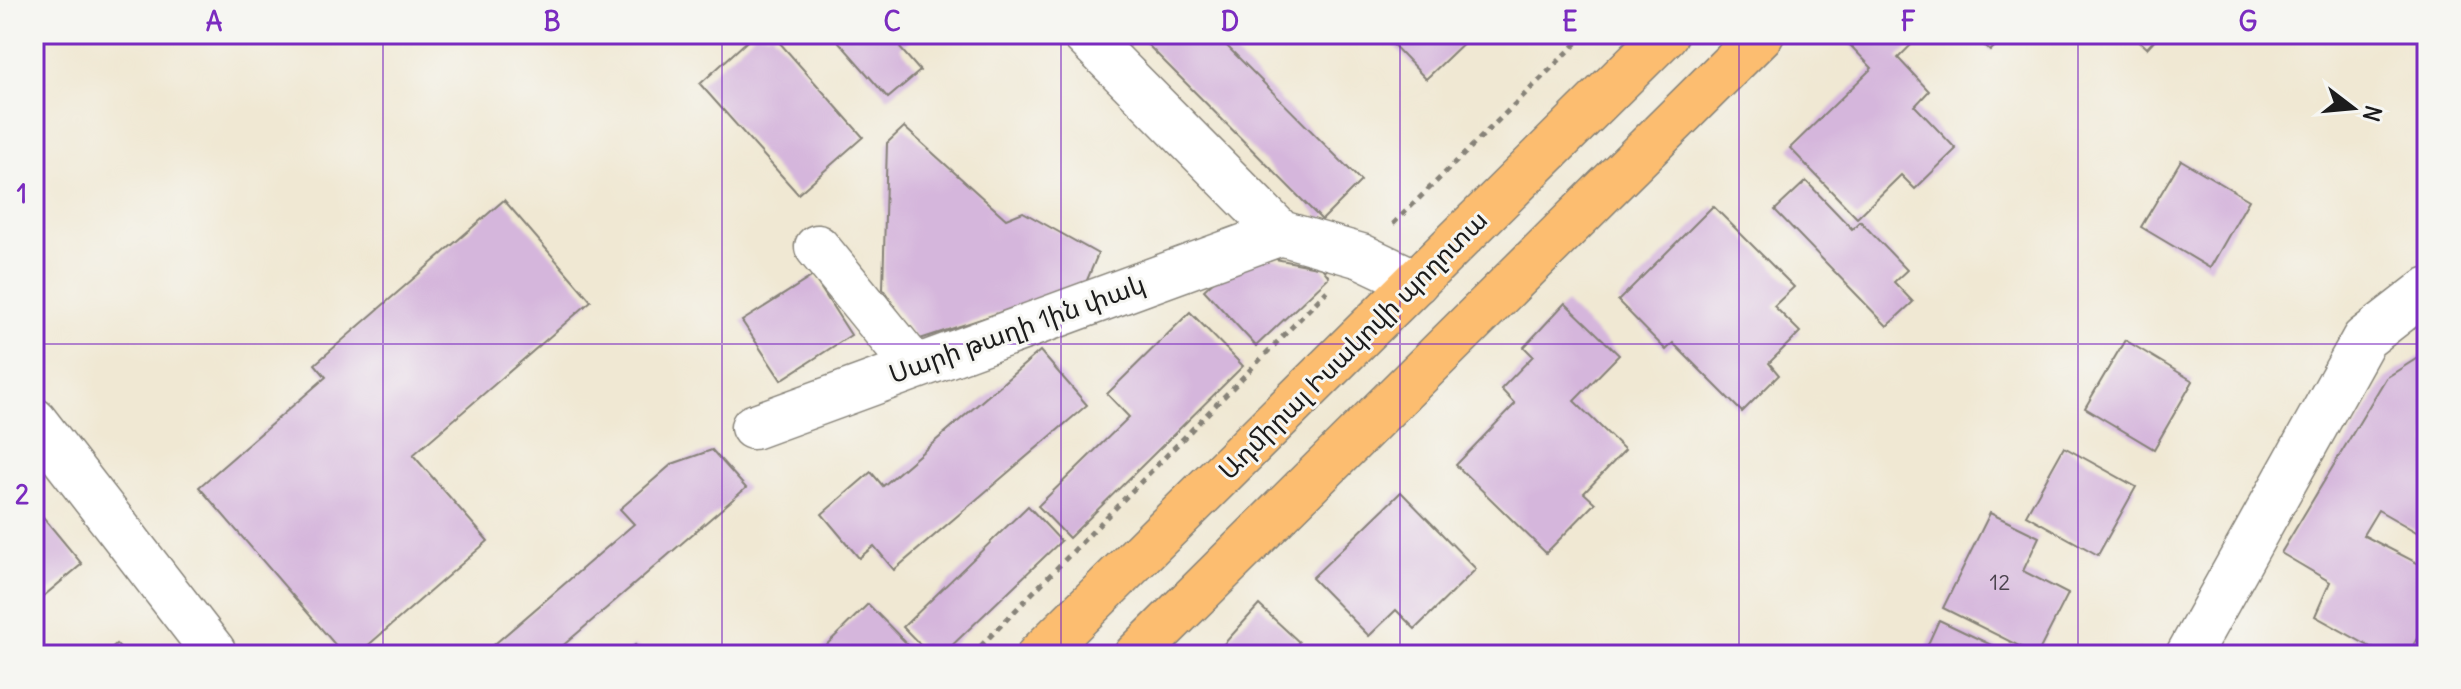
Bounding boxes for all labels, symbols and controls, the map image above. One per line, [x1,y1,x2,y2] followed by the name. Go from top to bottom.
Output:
[206,5,223,38] text: A
[543,5,561,38] text: B
[883,5,901,38] text: C
[1221,5,1239,38] text: D
[1562,5,1578,38] text: E
[1901,5,1916,38] text: F
[2239,5,2258,38] text: G
[2313,68,2393,148] north arrow
[2357,102,2388,125] text: N
[17,177,27,210] text: 1
[1211,203,1494,486] street label: Ադմիրալ Իսակովի պողոտա
[884,267,1150,390] street label: Սարի թաղի 1ին փակ
[15,478,29,511] text: 2
[1990,568,2010,596] house number: 12

